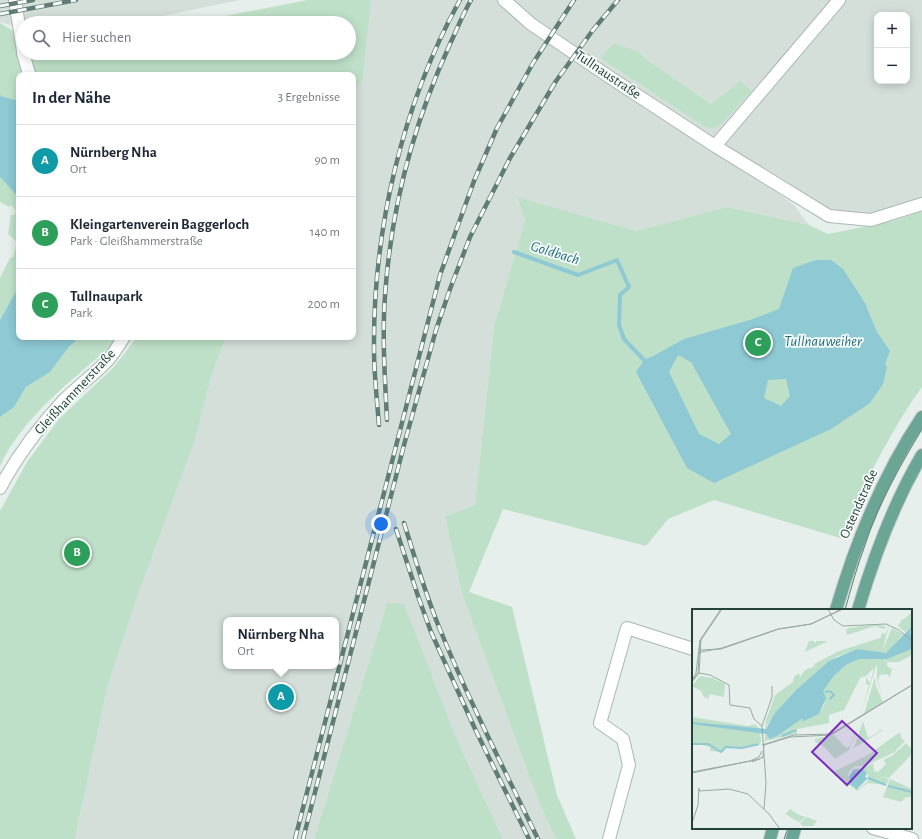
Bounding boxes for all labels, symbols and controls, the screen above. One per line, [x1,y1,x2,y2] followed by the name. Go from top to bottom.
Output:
[874,12,910,84] map controls
[874,12,910,48] button: +
[16,16,356,60] search box
[30,27,52,49] icon: search
[62,30,132,45] text: Hier suchen
[573,48,643,102] street label: Tullnaustraße
[874,48,910,84] button: −
[32,89,111,106] text: In der Nähe
[278,91,340,104] text: 3 Ergebnisse
[70,145,157,160] text: Nürnberg Nha
[41,154,49,167] text: A
[314,154,340,167] text: 90 m
[70,163,87,176] text: Ort
[70,217,249,232] text: Kleingartenverein Baggerloch
[41,226,49,239] text: B
[310,226,340,239] text: 140 m
[70,235,203,248] text: Park · Gleißhammerstraße
[529,239,581,267] water label: Goldbach
[70,289,143,304] text: Tullnaupark
[42,298,48,311] text: C
[308,298,340,311] text: 200 m
[70,307,92,320] text: Park
[745,328,771,358] pin: C
[784,334,863,349] water label: Tullnauweiher
[32,347,118,437] street label: Gleißhammerstraße
[838,467,880,541] street label: Ostendstraße
[371,514,391,534] your location
[64,538,90,568] pin: B
[692,609,912,829] inset map
[223,617,339,669] popup
[238,627,324,642] text: Nürnberg Nha
[238,645,254,658] text: Ort
[268,682,294,712] pin: A

